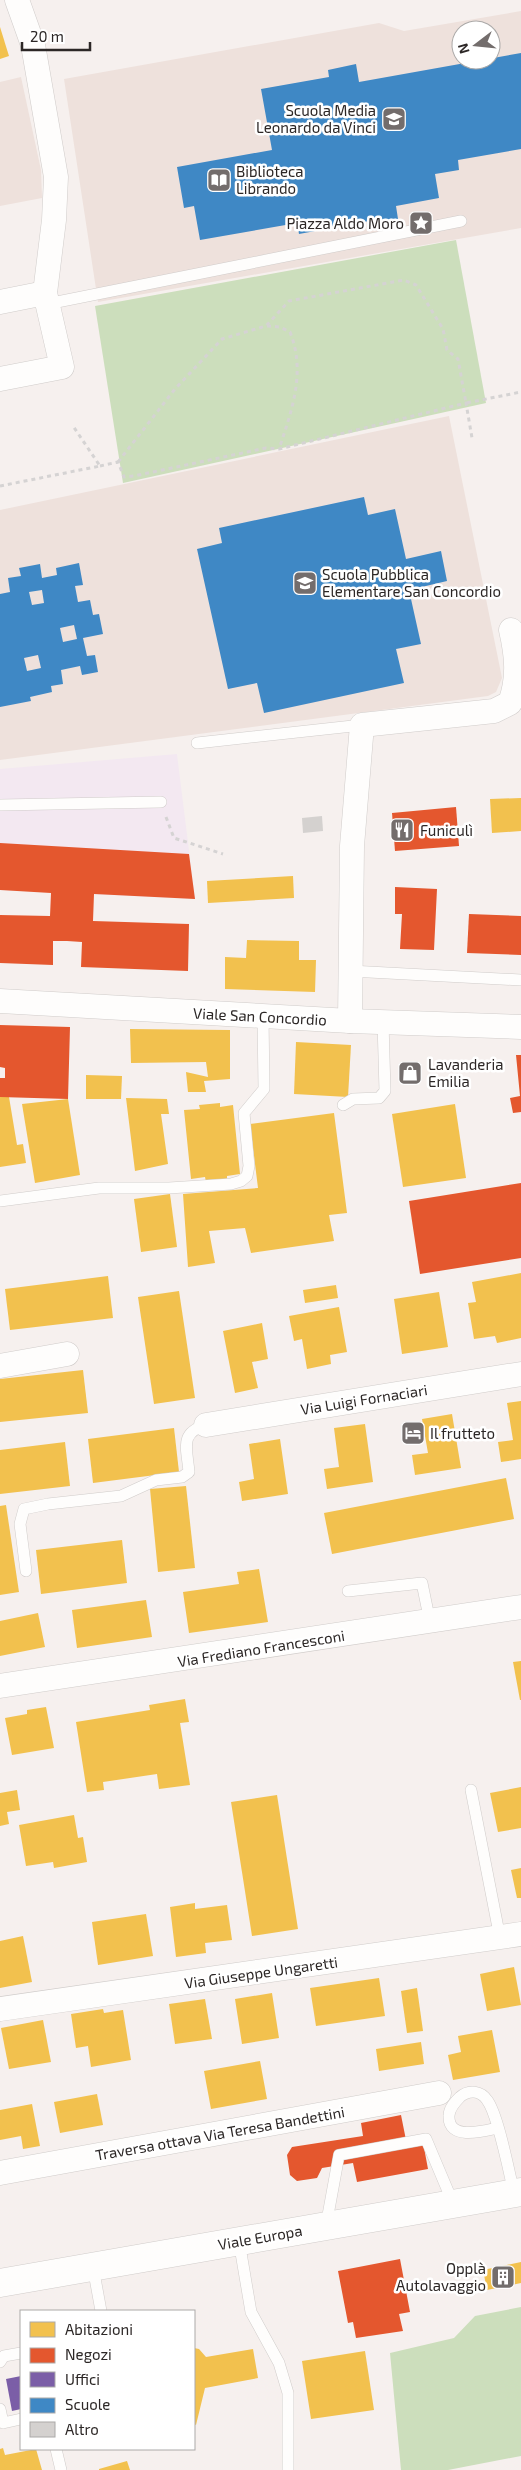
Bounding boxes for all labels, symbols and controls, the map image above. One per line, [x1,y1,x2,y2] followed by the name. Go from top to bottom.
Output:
[22,20,90,52] scale bar
[451,20,501,70] north arrow
[30,27,64,45] text: 20 m
[453,42,473,56] text: N
[256,101,376,136] place label: Scuola Media Leonardo da Vinci
[381,106,407,132] school or university icon: Scuola Media Leonardo da Vinci
[236,162,304,197] place label: Biblioteca Librando
[206,167,232,193] library icon: Biblioteca Librando
[408,210,434,236] place icon: Piazza Aldo Moro
[286,214,404,232] place label: Piazza Aldo Moro
[322,565,501,600] place label: Scuola Pubblica Elementare San Concordio
[292,570,318,596] school or university icon: Scuola Pubblica Elementare San Concordio
[389,817,415,843] restaurant icon: Funiculì
[420,821,473,839] place label: Funiculì
[193,1004,327,1028] street label: Viale San Concordio
[428,1055,503,1090] place label: Lavanderia Emilia
[397,1060,423,1086] shop icon: Lavanderia Emilia
[299,1380,429,1418] street label: Via Luigi Fornaciari
[400,1420,426,1446] hotel icon: Il frutteto
[430,1424,495,1442] place label: Il frutteto
[176,1626,346,1670] street label: Via Frediano Francesconi
[183,1952,339,1992] street label: Via Giuseppe Ungaretti
[94,2102,346,2164] street label: Traversa ottava Via Teresa Bandettini
[216,2221,304,2253] street label: Viale Europa
[396,2259,486,2294] place label: Opplà Autolavaggio
[490,2264,516,2290] building icon: Opplà Autolavaggio
[20,2310,195,2450] legend
[65,2320,133,2338] text: Abitazioni
[65,2345,112,2363] text: Negozi
[65,2370,100,2388] text: Uffici
[65,2395,110,2413] text: Scuole
[65,2420,99,2438] text: Altro

